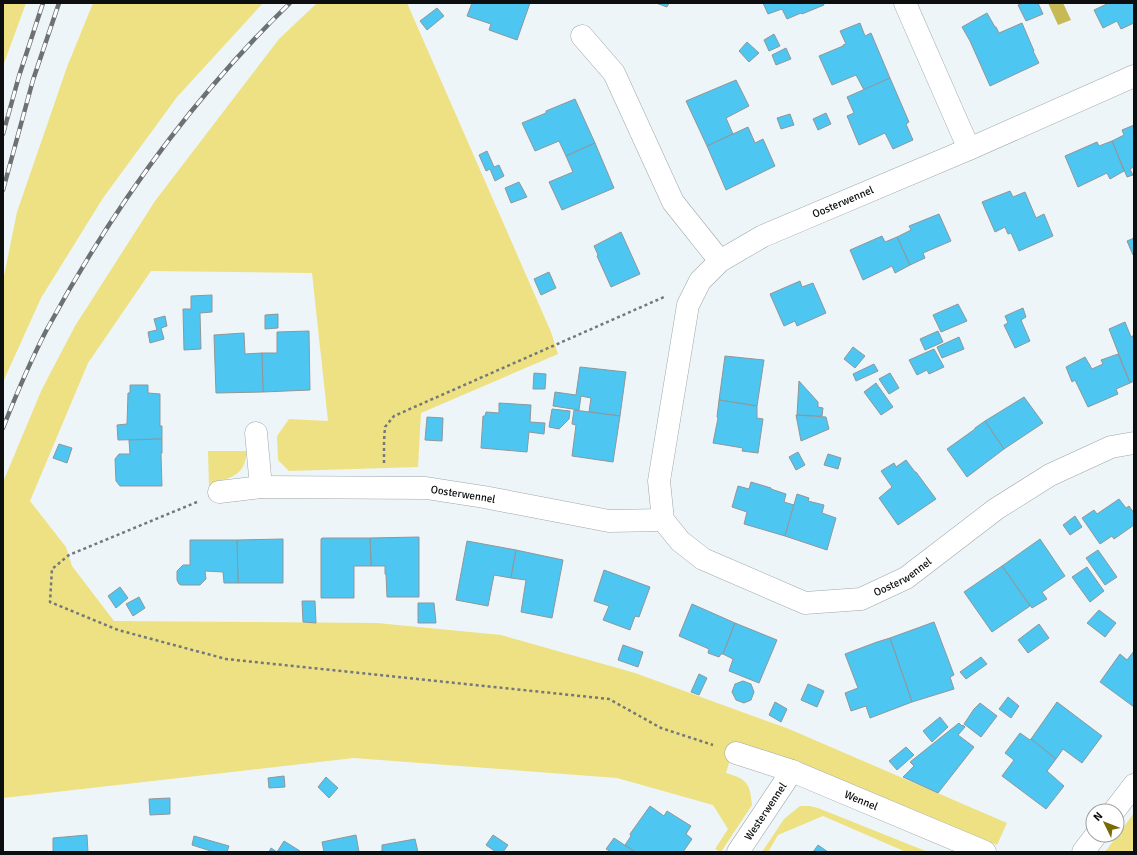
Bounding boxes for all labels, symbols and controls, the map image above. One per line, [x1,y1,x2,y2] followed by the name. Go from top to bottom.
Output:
[810,183,876,221] street label: Oosterwennel
[430,482,497,506] street label: Oosterwennel
[871,554,934,599] street label: Oosterwennel
[741,780,789,843] street label: Westerwennel
[843,787,880,813] street label: Wennel
[1085,803,1125,843] north arrow
[1091,809,1105,824] text: N

